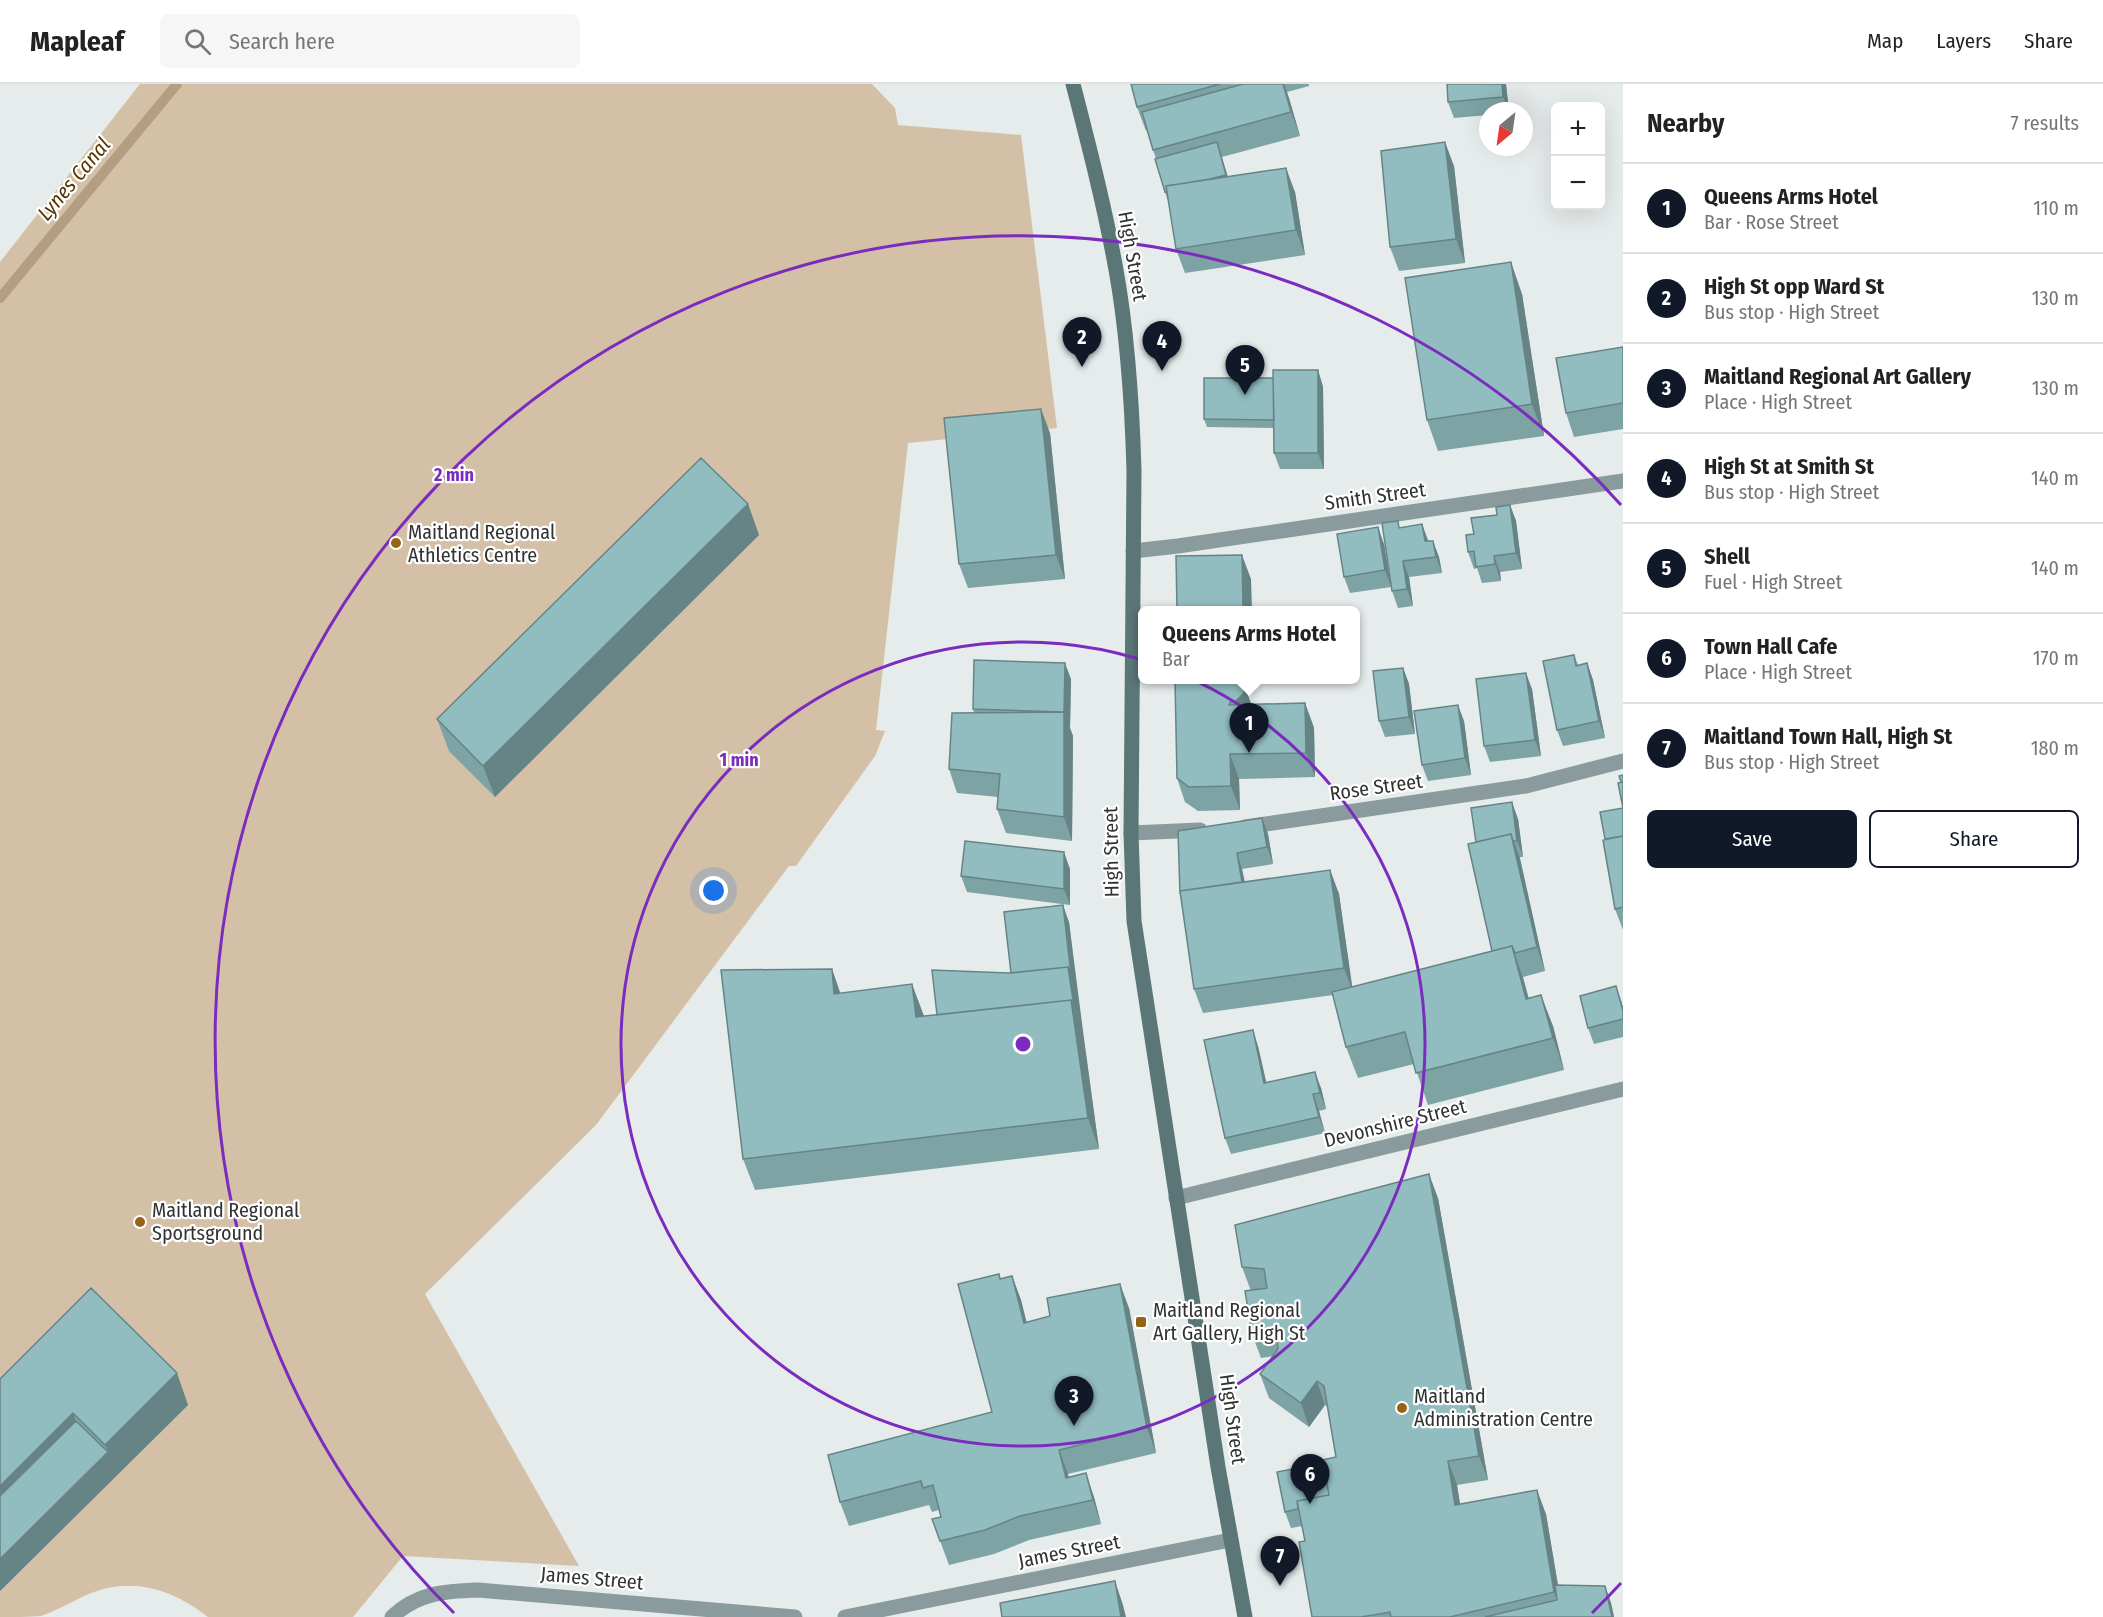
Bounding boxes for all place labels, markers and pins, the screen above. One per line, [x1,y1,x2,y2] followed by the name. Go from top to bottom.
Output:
[1062,318,1102,367] pin: 2
[1142,322,1182,371] pin: 4
[1226,346,1264,395] pin: 5
[408,520,555,567] place label: Maitland Regional Athletics Centre
[389,536,403,550] marker: Maitland Regional Athletics Centre
[1230,704,1268,753] pin: 1
[1013,1034,1033,1054] centre of rings
[152,1198,299,1245] place label: Maitland Regional Sportsground
[133,1215,147,1229] marker: Maitland Regional Sportsground
[1153,1298,1306,1345] place label: Maitland Regional Art Gallery, High St
[1134,1315,1148,1329] marker: Maitland Regional Art Gallery, High St
[1054,1376,1094,1426] pin: 3
[1414,1384,1593,1431] place label: Maitland Administration Centre
[1395,1401,1409,1415] marker: Maitland Administration Centre
[1290,1454,1330,1504] pin: 6
[1260,1536,1300,1586] pin: 7

